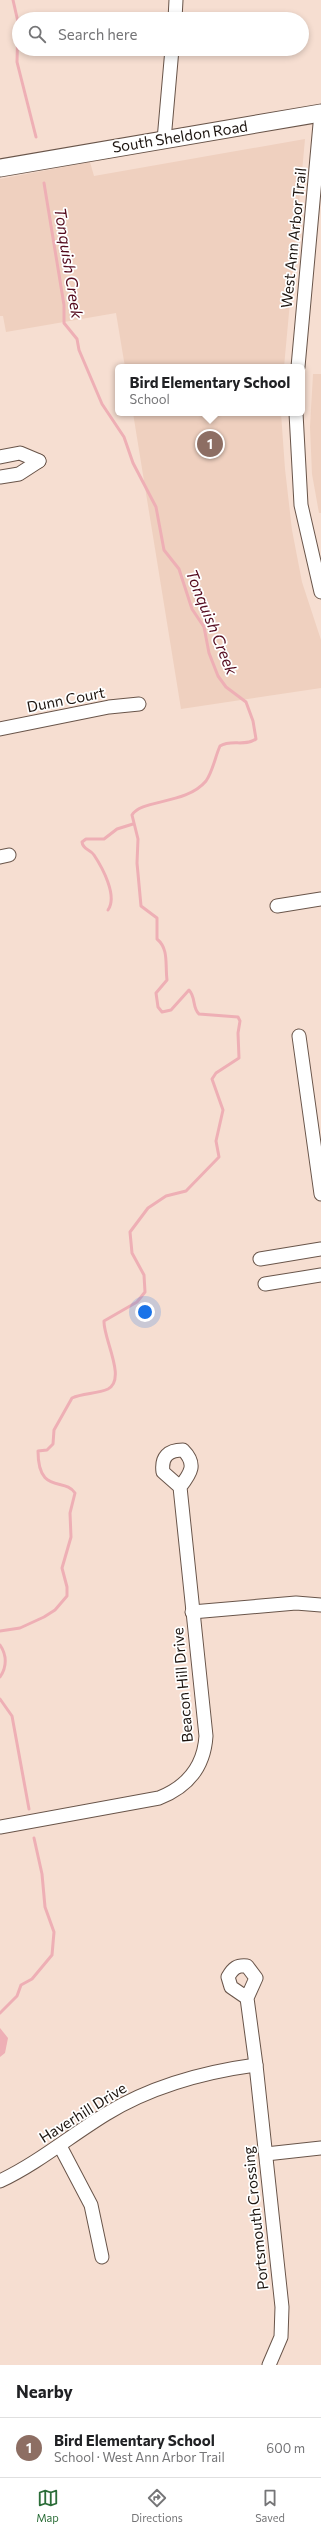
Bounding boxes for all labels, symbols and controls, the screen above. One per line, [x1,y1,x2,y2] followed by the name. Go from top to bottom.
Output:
[12,12,309,56] search box
[26,23,48,45] icon: search
[58,25,137,43] text: Search here
[111,116,249,156] street label: South Sheldon Road
[277,167,309,309] street label: West Ann Arbor Trail
[51,206,88,320] water label: Tonquish Creek
[115,364,305,416] popup
[130,373,290,391] text: Bird Elementary School
[130,391,170,407] text: School
[197,429,223,459] pin: 1
[183,566,242,678] water label: Tonquish Creek
[25,683,106,715] street label: Dunn Court
[135,1302,155,1322] your location
[168,1627,196,1743] street label: Beacon Hill Drive
[36,2078,129,2146] street label: Haverhill Drive
[239,2145,271,2291] street label: Portsmouth Crossing
[16,2381,73,2402] text: Nearby
[54,2431,215,2449] text: Bird Elementary School
[26,2440,32,2456] text: 1
[266,2440,305,2456] text: 600 m
[54,2449,225,2465] text: School · West Ann Arbor Trail
[36,2487,59,2524] tab: Map
[131,2487,183,2524] tab: Directions
[255,2487,285,2524] tab: Saved

